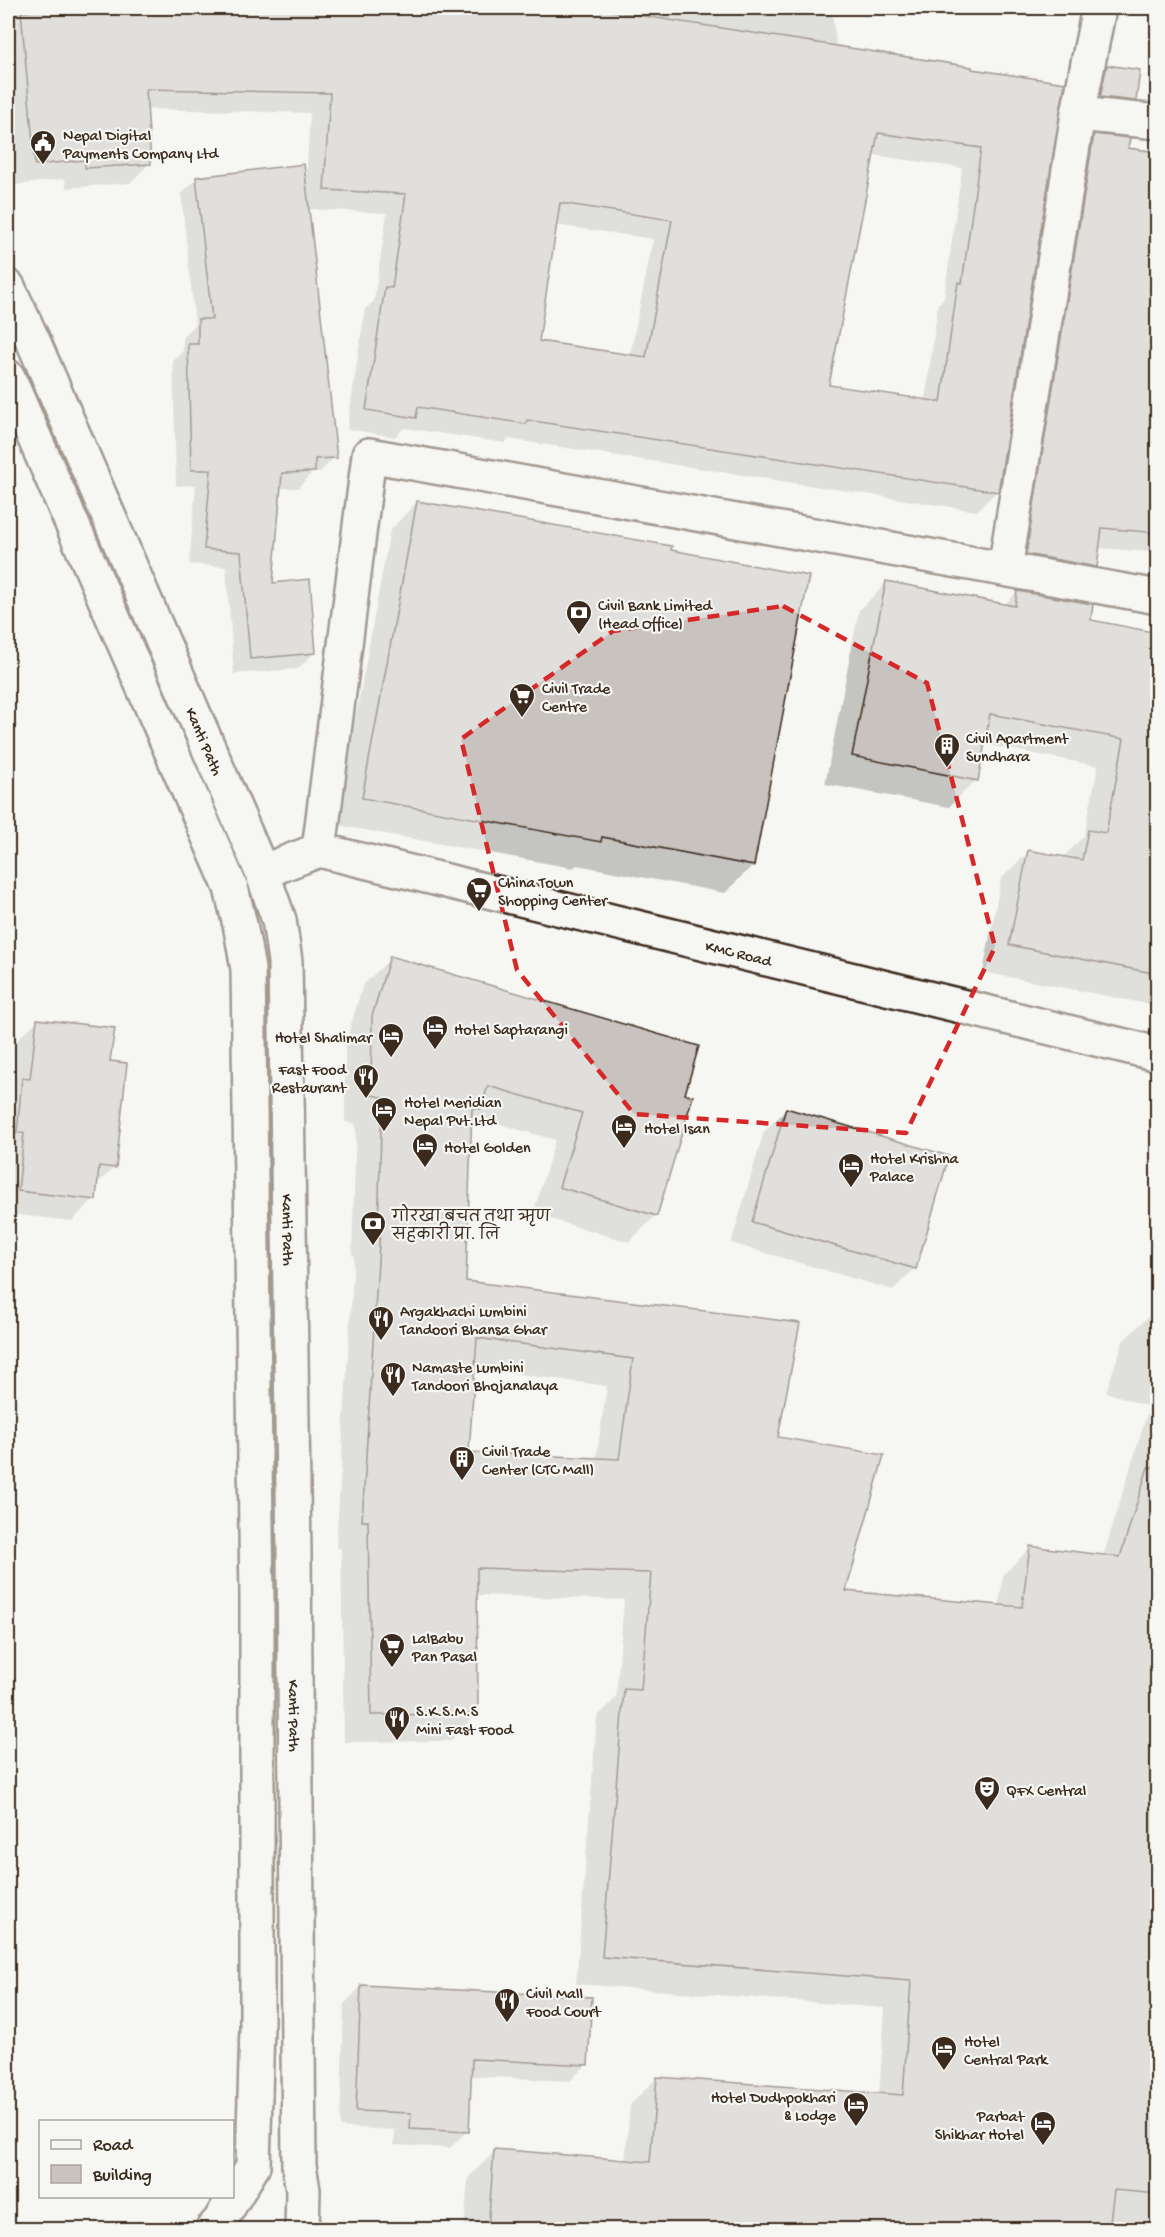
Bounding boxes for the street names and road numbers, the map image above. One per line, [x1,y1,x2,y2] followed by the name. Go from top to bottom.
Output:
[179,705,225,779] street label: Kanti Path
[703,938,774,973] street label: KMC Road
[276,1194,296,1266] street label: Kanti Path
[282,1680,302,1752] street label: Kanti Path

